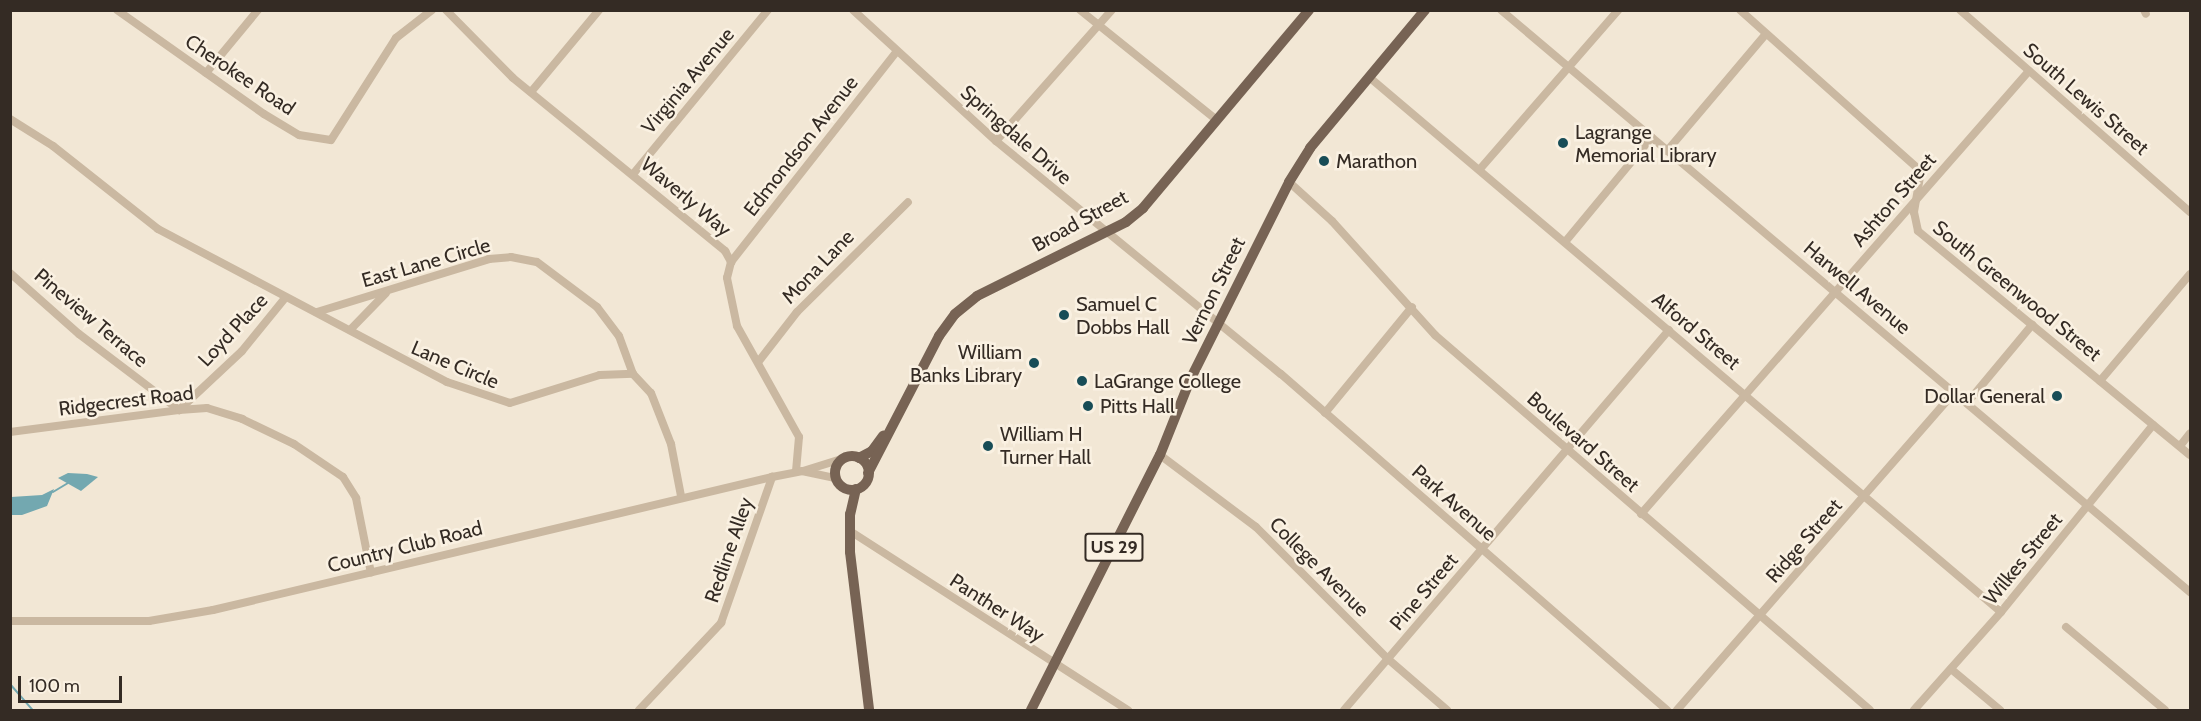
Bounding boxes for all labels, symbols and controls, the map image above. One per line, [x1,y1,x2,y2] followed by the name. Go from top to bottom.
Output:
[637,23,739,139] street label: Virginia Avenue
[181,29,299,121] street label: Cherokee Road
[2018,38,2154,160] street label: South Lewis Street
[739,71,863,221] street label: Edmondson Avenue
[956,80,1076,190] street label: Springdale Drive
[1575,120,1717,167] place label: Lagrange Memorial Library
[1556,136,1570,150] marker: Lagrange Memorial Library
[1847,148,1941,252] street label: Ashton Street
[1336,149,1417,173] place label: Marathon
[636,152,736,242] street label: Waverly Way
[1317,154,1331,168] marker: Marathon
[1028,185,1132,257] street label: Broad Street
[1928,216,2106,366] street label: South Greenwood Street
[777,225,859,309] street label: Mona Lane
[359,233,493,293] street label: East Lane Circle
[1178,233,1250,349] street label: Vernon Street
[1799,236,1915,340] street label: Harwell Avenue
[29,264,153,372] street label: Pineview Terrace
[1647,287,1745,375] street label: Alford Street
[193,289,273,371] street label: Loyd Place
[1076,292,1169,339] place label: Samuel C Dobbs Hall
[1057,308,1071,322] marker: Samuel C Dobbs Hall
[408,336,502,394] street label: Lane Circle
[910,340,1022,387] place label: William Banks Library
[1027,356,1041,370] marker: William Banks Library
[1094,369,1241,393] place label: LaGrange College
[1075,374,1089,388] marker: LaGrange College
[57,381,195,421] street label: Ridgecrest Road
[1924,384,2045,408] place label: Dollar General
[1522,387,1644,497] street label: Boulevard Street
[2050,389,2064,403] marker: Dollar General
[1100,394,1175,418] place label: Pitts Hall
[1081,399,1095,413] marker: Pitts Hall
[1000,422,1091,469] place label: William H Turner Hall
[981,439,995,453] marker: William H Turner Hall
[1407,460,1501,546] street label: Park Avenue
[700,494,758,606] street label: Redline Alley
[1761,494,1847,588] street label: Ridge Street
[1979,508,2067,610] street label: Wilkes Street
[1264,512,1374,622] street label: College Avenue
[325,516,485,578] street label: Country Club Road
[1084,532,1144,562] road number: US 29
[1385,549,1463,635] street label: Pine Street
[945,569,1049,647] street label: Panther Way
[21,664,124,702] scale bar
[29,675,80,697] text: 100 m

